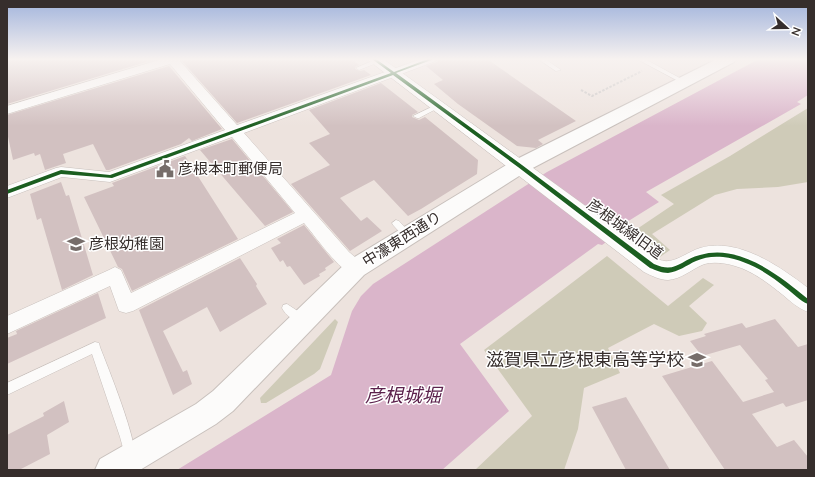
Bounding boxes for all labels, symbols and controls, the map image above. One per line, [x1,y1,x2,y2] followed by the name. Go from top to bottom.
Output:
[767,8,807,48] north arrow
[788,25,804,38] text: N
[155,159,175,179] public building icon: 彦根本町郵便局
[178,159,283,178] place label: 彦根本町郵便局
[583,194,667,263] street label: 彦根城線旧道
[359,207,445,270] street label: 中濠東西通り
[66,234,86,254] school or university icon: 彦根幼稚園
[89,234,164,253] place label: 彦根幼稚園
[486,348,684,371] place label: 滋賀県立彦根東高等学校
[687,350,707,370] school or university icon: 滋賀県立彦根東高等学校
[365,383,444,407] water label: 彦根城堀

